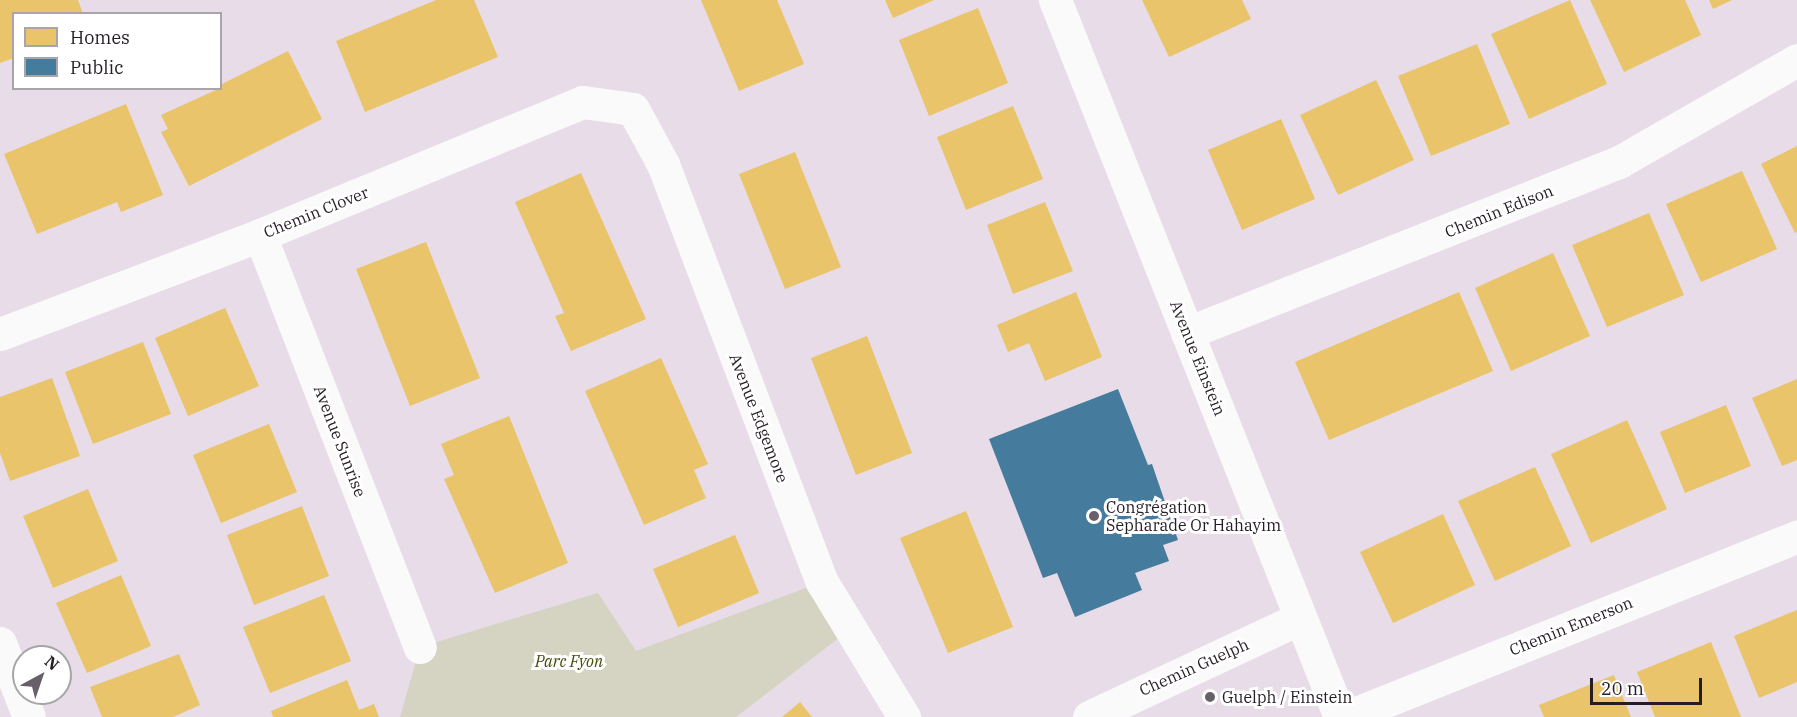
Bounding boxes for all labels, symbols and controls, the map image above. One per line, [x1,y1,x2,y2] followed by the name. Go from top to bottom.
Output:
[12,12,222,90] legend
[70,26,130,49] text: Homes
[70,56,124,79] text: Public
[1442,181,1556,241] street label: Chemin Edison
[261,182,371,242] street label: Chemin Clover
[1166,298,1230,418] street label: Avenue Einstein
[726,351,792,485] street label: Avenue Edgemore
[310,382,370,500] street label: Avenue Sunrise
[1106,497,1281,535] place label: Congrégation Sepharade Or Hahayim
[1087,509,1101,523] marker: Congrégation Sepharade Or Hahayim
[1506,592,1636,660] street label: Chemin Emerson
[1136,634,1252,700] street label: Chemin Guelph
[12,645,72,705] north arrow
[41,651,64,674] text: N
[535,651,603,671] park label: Parc Fyon
[1593,666,1706,704] scale bar
[1601,677,1644,700] text: 20 m
[1222,687,1353,707] place label: Guelph / Einstein
[1203,690,1217,704] marker: Guelph / Einstein

